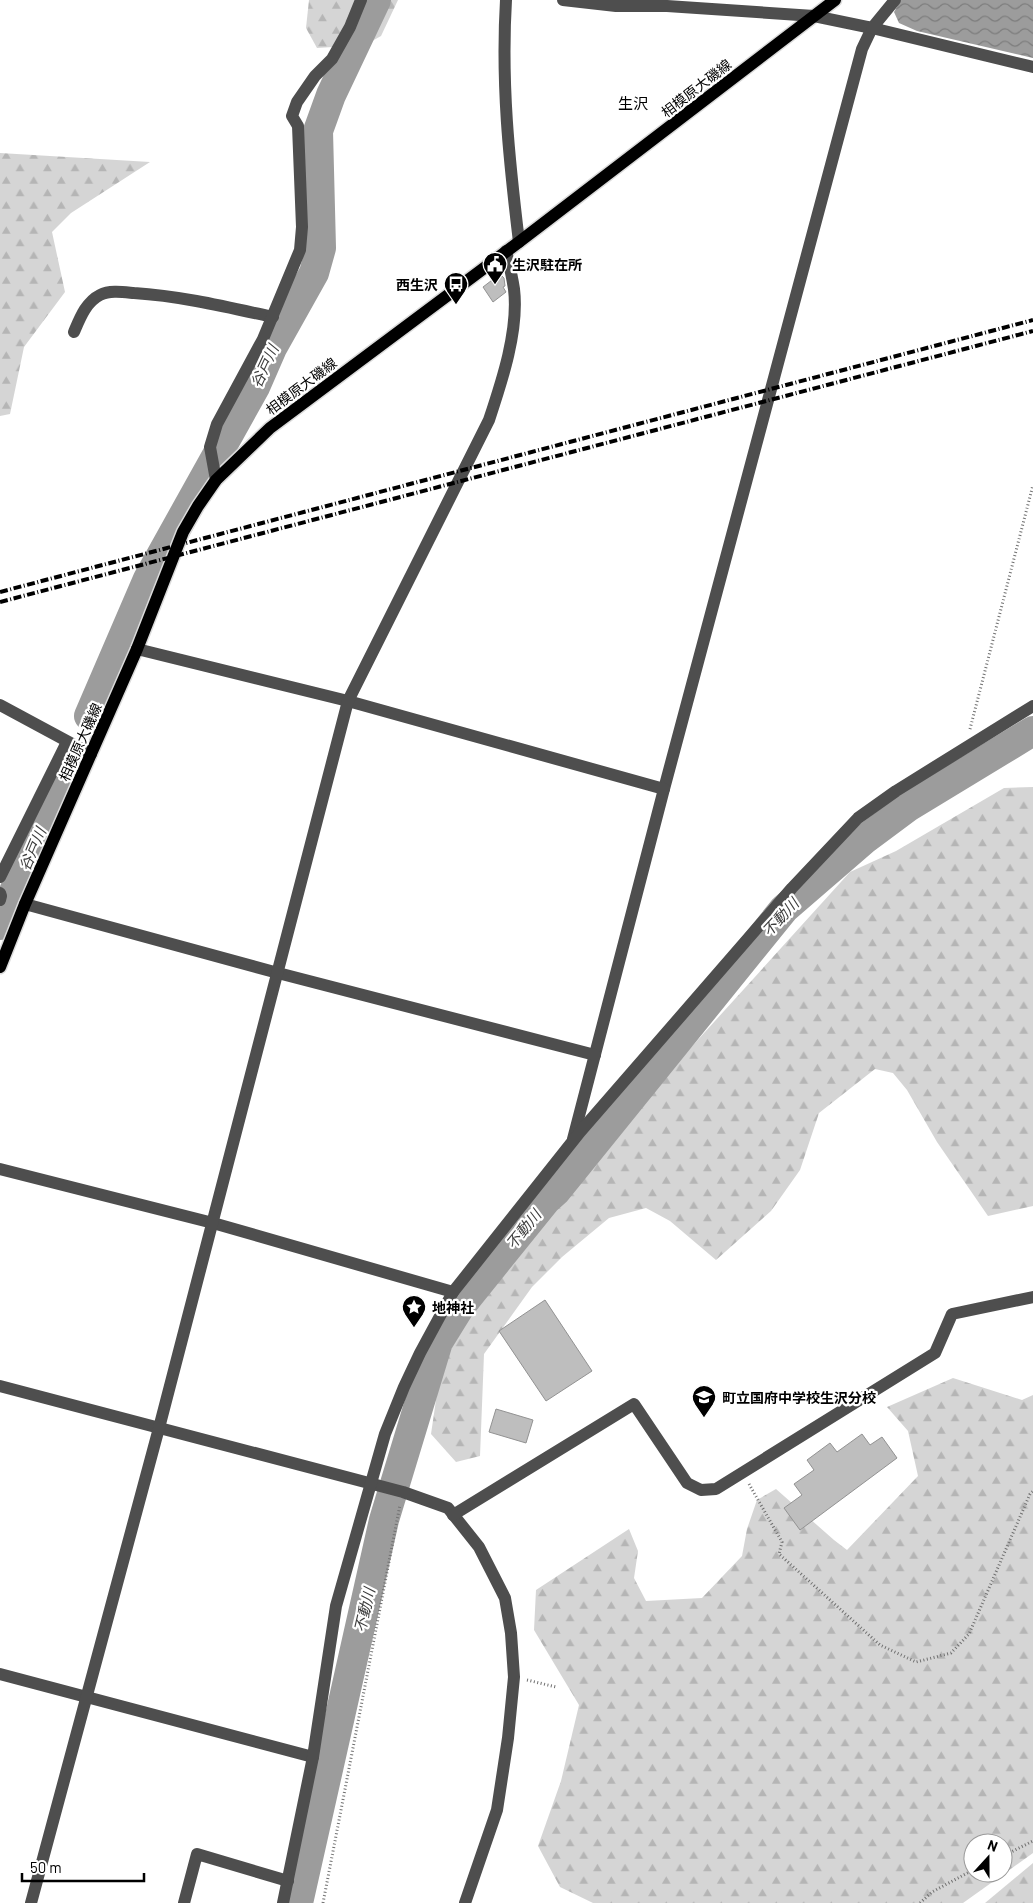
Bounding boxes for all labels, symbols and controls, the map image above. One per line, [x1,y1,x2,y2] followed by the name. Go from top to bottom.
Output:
[658,55,734,121] street label: 相模原大磯線
[618,94,648,112] district label: 生沢
[482,251,508,285] public building icon: 生沢駐在所
[512,256,582,273] place label: 生沢駐在所
[443,271,469,305] bus stop icon: 西生沢
[396,276,438,293] place label: 西生沢
[246,340,283,390] water label: 谷戸川
[262,354,340,418] street label: 相模原大磯線
[55,700,105,784] street label: 相模原大磯線
[15,823,50,873] water label: 谷戸川
[758,893,803,940] water label: 不動川
[502,1204,545,1252] water label: 不動川
[401,1294,427,1328] place icon: 地神社
[432,1299,474,1316] place label: 地神社
[691,1384,717,1418] school or university icon: 町立国府中学校生沢分校
[722,1389,876,1406] place label: 町立国府中学校生沢分校
[350,1584,378,1634] water label: 不動川
[963,1833,1013,1883] north arrow
[985,1836,1000,1855] text: N
[22,1850,145,1882] scale bar
[30,1858,62,1876] text: 50 m

